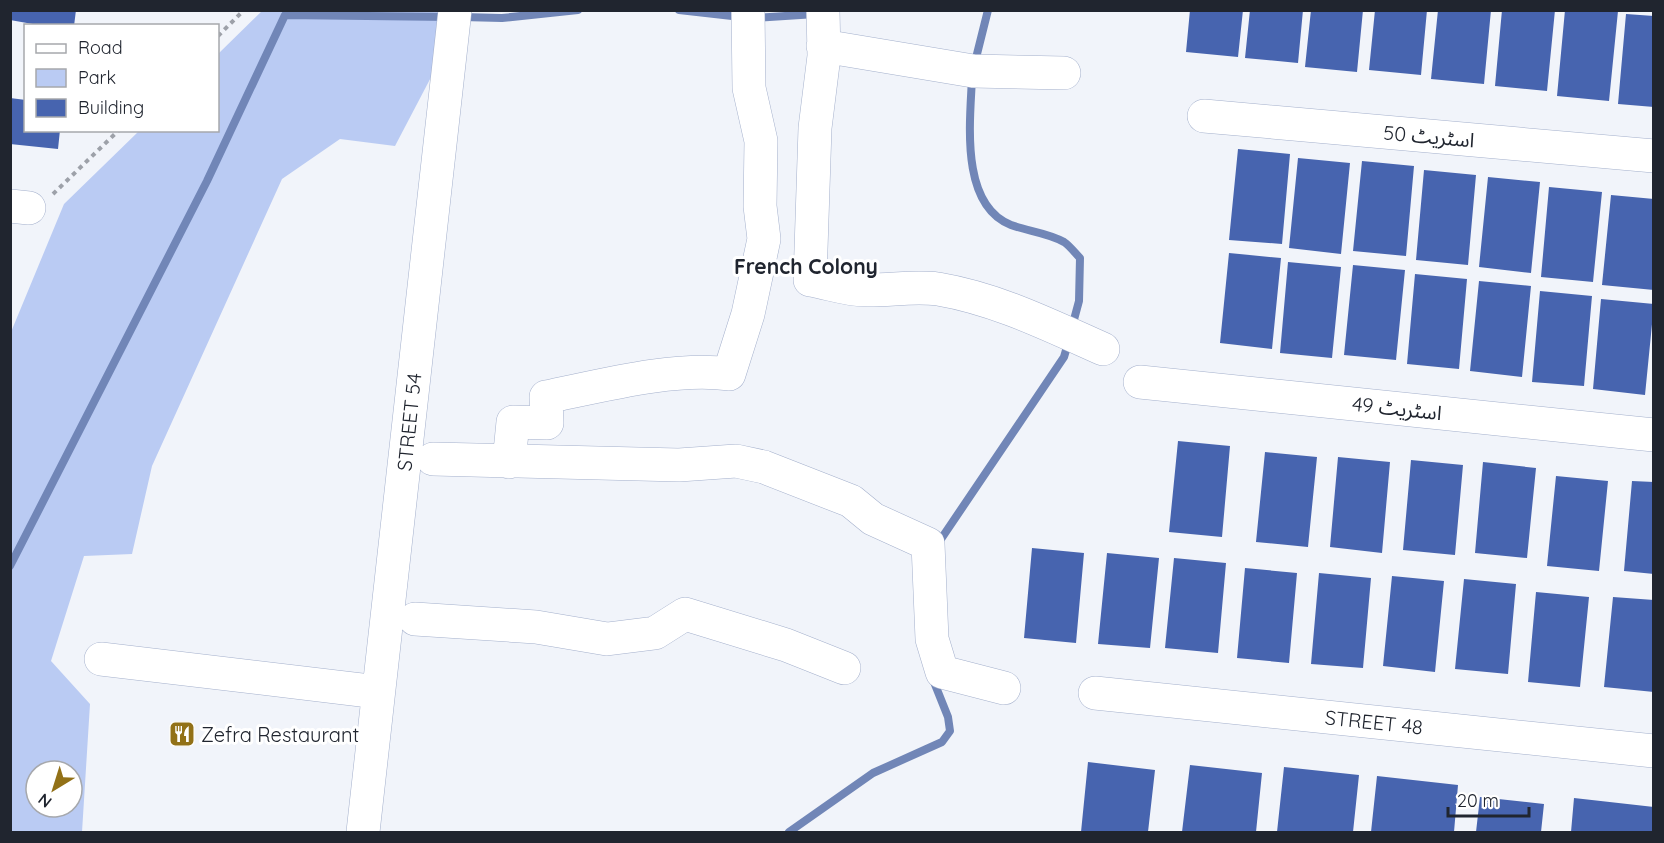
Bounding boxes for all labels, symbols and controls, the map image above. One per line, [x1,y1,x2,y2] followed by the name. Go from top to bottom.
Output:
[24,24,219,132] legend
[78,36,123,59] text: Road
[78,66,116,89] text: Park
[78,96,144,119] text: Building
[1382,120,1476,152] street label: اسٹریٹ 50
[734,253,878,279] district label: French Colony
[391,372,427,472] street label: STREET 54
[1351,391,1443,425] street label: اسٹریٹ 49
[1324,704,1424,740] street label: STREET 48
[167,719,197,749] restaurant icon: Zefra Restaurant
[201,722,360,747] place label: Zefra Restaurant
[24,759,84,819] north arrow
[1448,780,1529,818] scale bar
[34,789,56,812] text: N
[1457,789,1499,812] text: 20 m

